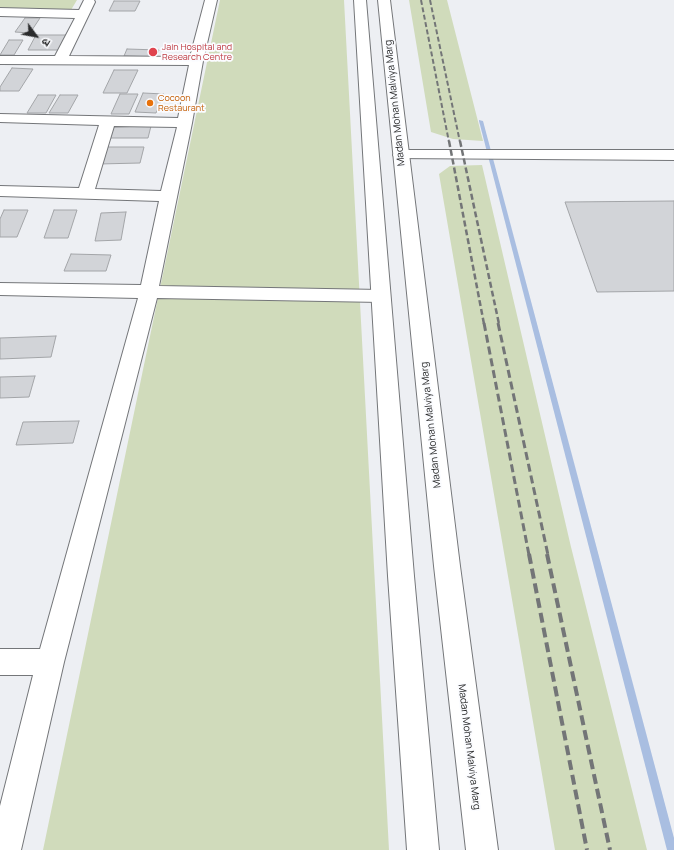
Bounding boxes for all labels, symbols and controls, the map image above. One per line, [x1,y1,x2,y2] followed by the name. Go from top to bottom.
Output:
[16,16,56,56] north arrow
[39,36,55,49] text: उ
[382,39,408,167] street label: Madan Mohan Malviya Marg
[162,42,232,63] place label: Jain Hospital and Research Centre
[147,46,159,58] marker: Jain Hospital and Research Centre
[158,93,205,114] place label: Cocoon Restaurant
[145,98,155,108] marker: Cocoon Restaurant
[418,361,444,489] street label: Madan Mohan Malviya Marg
[455,683,483,811] street label: Madan Mohan Malviya Marg

